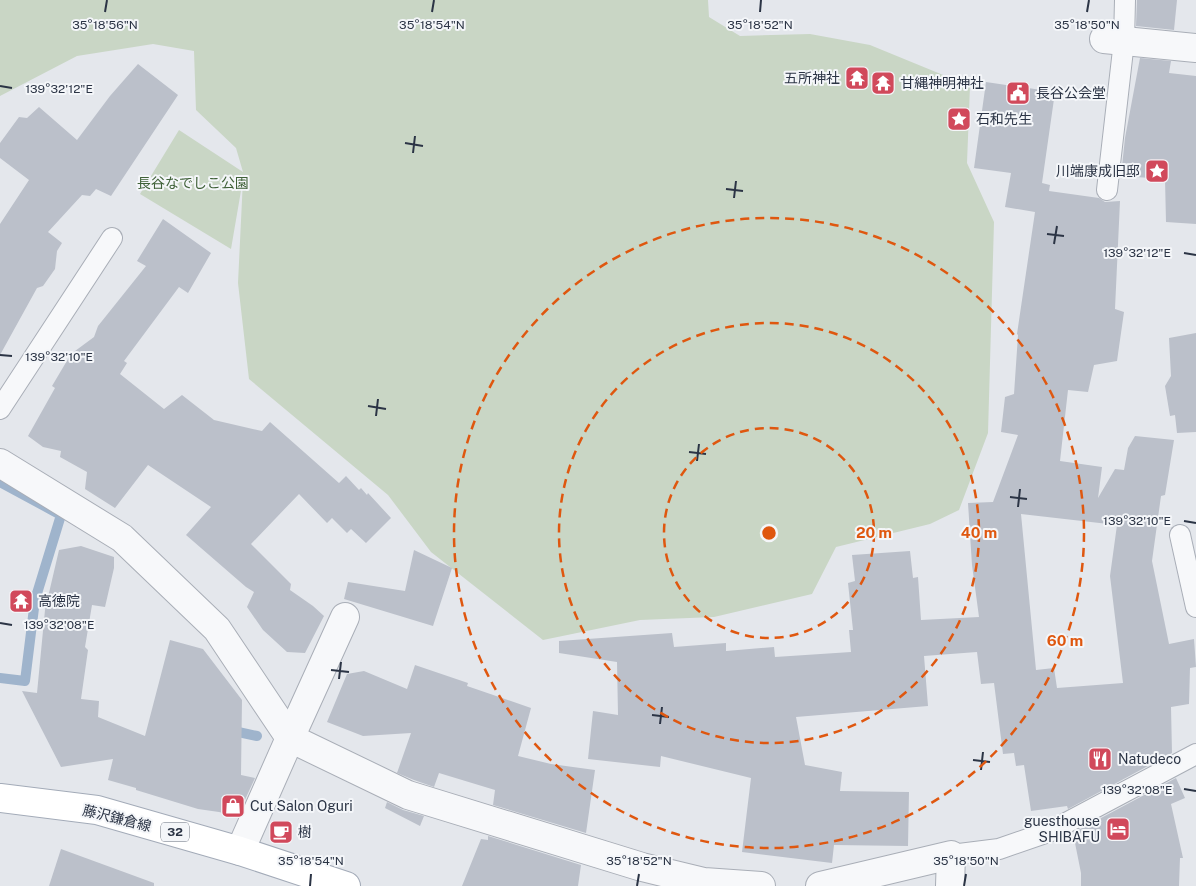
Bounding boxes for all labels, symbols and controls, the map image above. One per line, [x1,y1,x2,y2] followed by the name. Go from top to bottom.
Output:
[72,18,138,32] text: 35°18'56"N
[399,18,465,32] text: 35°18'54"N
[727,18,793,32] text: 35°18'52"N
[1054,18,1120,32] text: 35°18'50"N
[844,65,870,91] temple icon: 五所神社
[784,70,840,86] place label: 五所神社
[870,70,896,96] temple icon: 甘縄神明神社
[900,75,984,91] place label: 甘縄神明神社
[1005,80,1031,106] public building icon: 長谷公会堂
[25,82,93,96] text: 139°32'12"E
[1036,85,1106,101] place label: 長谷公会堂
[946,106,972,132] place icon: 石和先生
[976,111,1032,127] place label: 石和先生
[1144,158,1170,184] place icon: 川端康成旧邸
[1056,163,1140,179] place label: 川端康成旧邸
[137,175,249,191] park label: 長谷なでしこ公園
[1103,246,1171,260] text: 139°32'12"E
[25,350,93,364] text: 139°32'10"E
[1103,514,1171,528] text: 139°32'10"E
[760,524,778,542] centre of rings
[856,524,892,541] text: 20 m
[961,524,997,541] text: 40 m
[8,588,34,614] temple icon: 高徳院
[38,593,80,609] place label: 高徳院
[24,618,94,632] text: 139°32'08"E
[1047,632,1083,649] text: 60 m
[1087,746,1113,772] restaurant icon: Natudeco
[1118,751,1181,767] place label: Natudeco
[1102,783,1172,797] text: 139°32'08"E
[220,793,246,819] shop icon: Cut Salon Oguri
[250,798,353,814] place label: Cut Salon Oguri
[81,802,153,834] street label: 藤沢鎌倉線
[1024,813,1100,845] place label: guesthouse SHIBAFU
[1105,816,1131,842] hotel icon: guesthouse SHIBAFU
[268,819,294,845] cafe icon: 樹
[161,822,189,842] road number: 32
[298,824,312,840] place label: 樹
[278,854,344,868] text: 35°18'54"N
[606,854,672,868] text: 35°18'52"N
[933,854,999,868] text: 35°18'50"N

